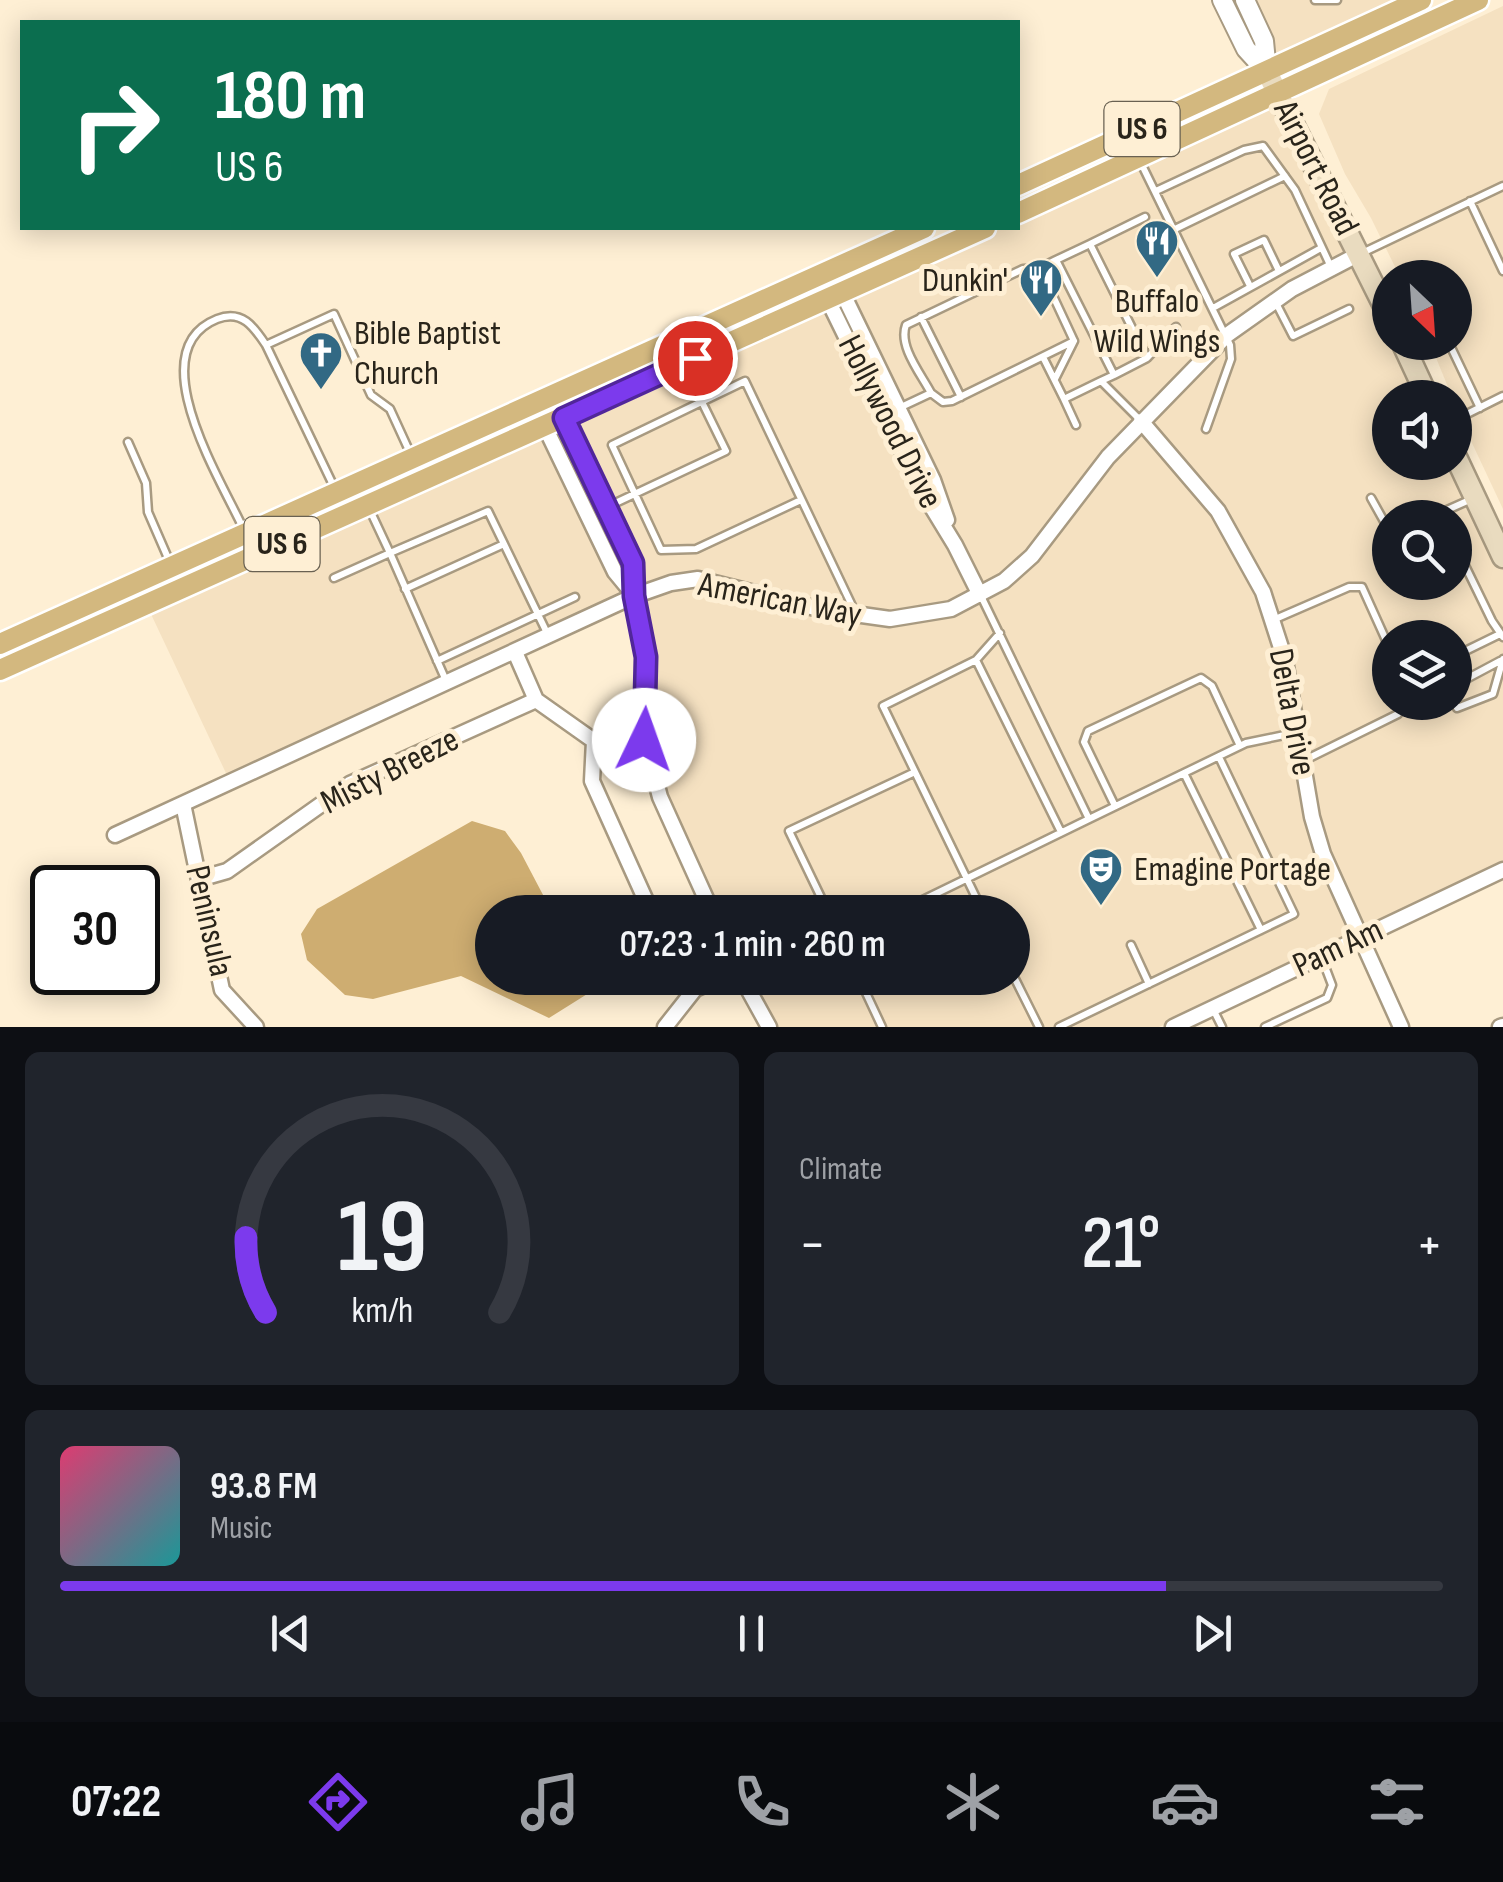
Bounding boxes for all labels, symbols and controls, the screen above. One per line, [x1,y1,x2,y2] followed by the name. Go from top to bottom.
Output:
[215,55,366,139] text: 180 m
[50,60,180,190] icon: right
[1263,92,1368,243] street label: Airport Road
[1104,102,1180,156] road number: US 6
[215,140,283,195] text: US 6
[1134,218,1180,279] restaurant icon: Buffalo Wild Wings
[1018,257,1064,318] restaurant icon: Dunkin'
[922,259,1008,302] place label: Dunkin'
[1372,260,1472,360] north arrow
[1372,260,1472,720] map controls
[1094,280,1220,363] place label: Buffalo Wild Wings
[354,312,501,395] place label: Bible Baptist Church
[653,316,738,401] pin
[828,328,952,516] street label: Hollywood Drive
[298,330,344,391] church icon: Bible Baptist Church
[668,331,723,386] icon: arrive
[1372,380,1472,480] button: sound
[1372,500,1472,600] button: search
[244,517,320,571] road number: US 6
[694,563,865,637] street label: American Way
[1372,620,1472,720] button: layers
[1259,645,1325,779] street label: Delta Drive
[592,688,696,792] position arrow
[314,718,466,824] street label: Misty Breeze
[1078,846,1124,907] theatre icon: Emagine Portage
[1134,848,1331,891] place label: Emagine Portage
[175,861,243,981] street label: Peninsula
[30,865,160,995] speed limit sign: 30
[1286,909,1390,987] street label: Pam Am
[620,922,886,967] text: 07:23 · 1 min · 260 m
[799,1150,882,1189] text: Climate
[337,1176,427,1301] text: 19
[1081,1199,1161,1290] text: 21°
[799,1212,826,1279] text: −
[1416,1212,1443,1279] text: +
[351,1290,413,1333] text: km/h
[210,1464,317,1509] text: 93.8 FM
[210,1509,273,1548] text: Music
[263,1606,318,1661] icon: previous
[724,1606,779,1661] icon: pause
[1185,1606,1240,1661] icon: next
[303,1767,373,1837] icon: directions
[515,1767,585,1837] icon: music
[727,1767,797,1837] icon: phone
[938,1767,1008,1837] icon: climate
[1150,1767,1220,1837] icon: car
[1362,1767,1432,1837] icon: filters
[71,1775,161,1830] text: 07:22

